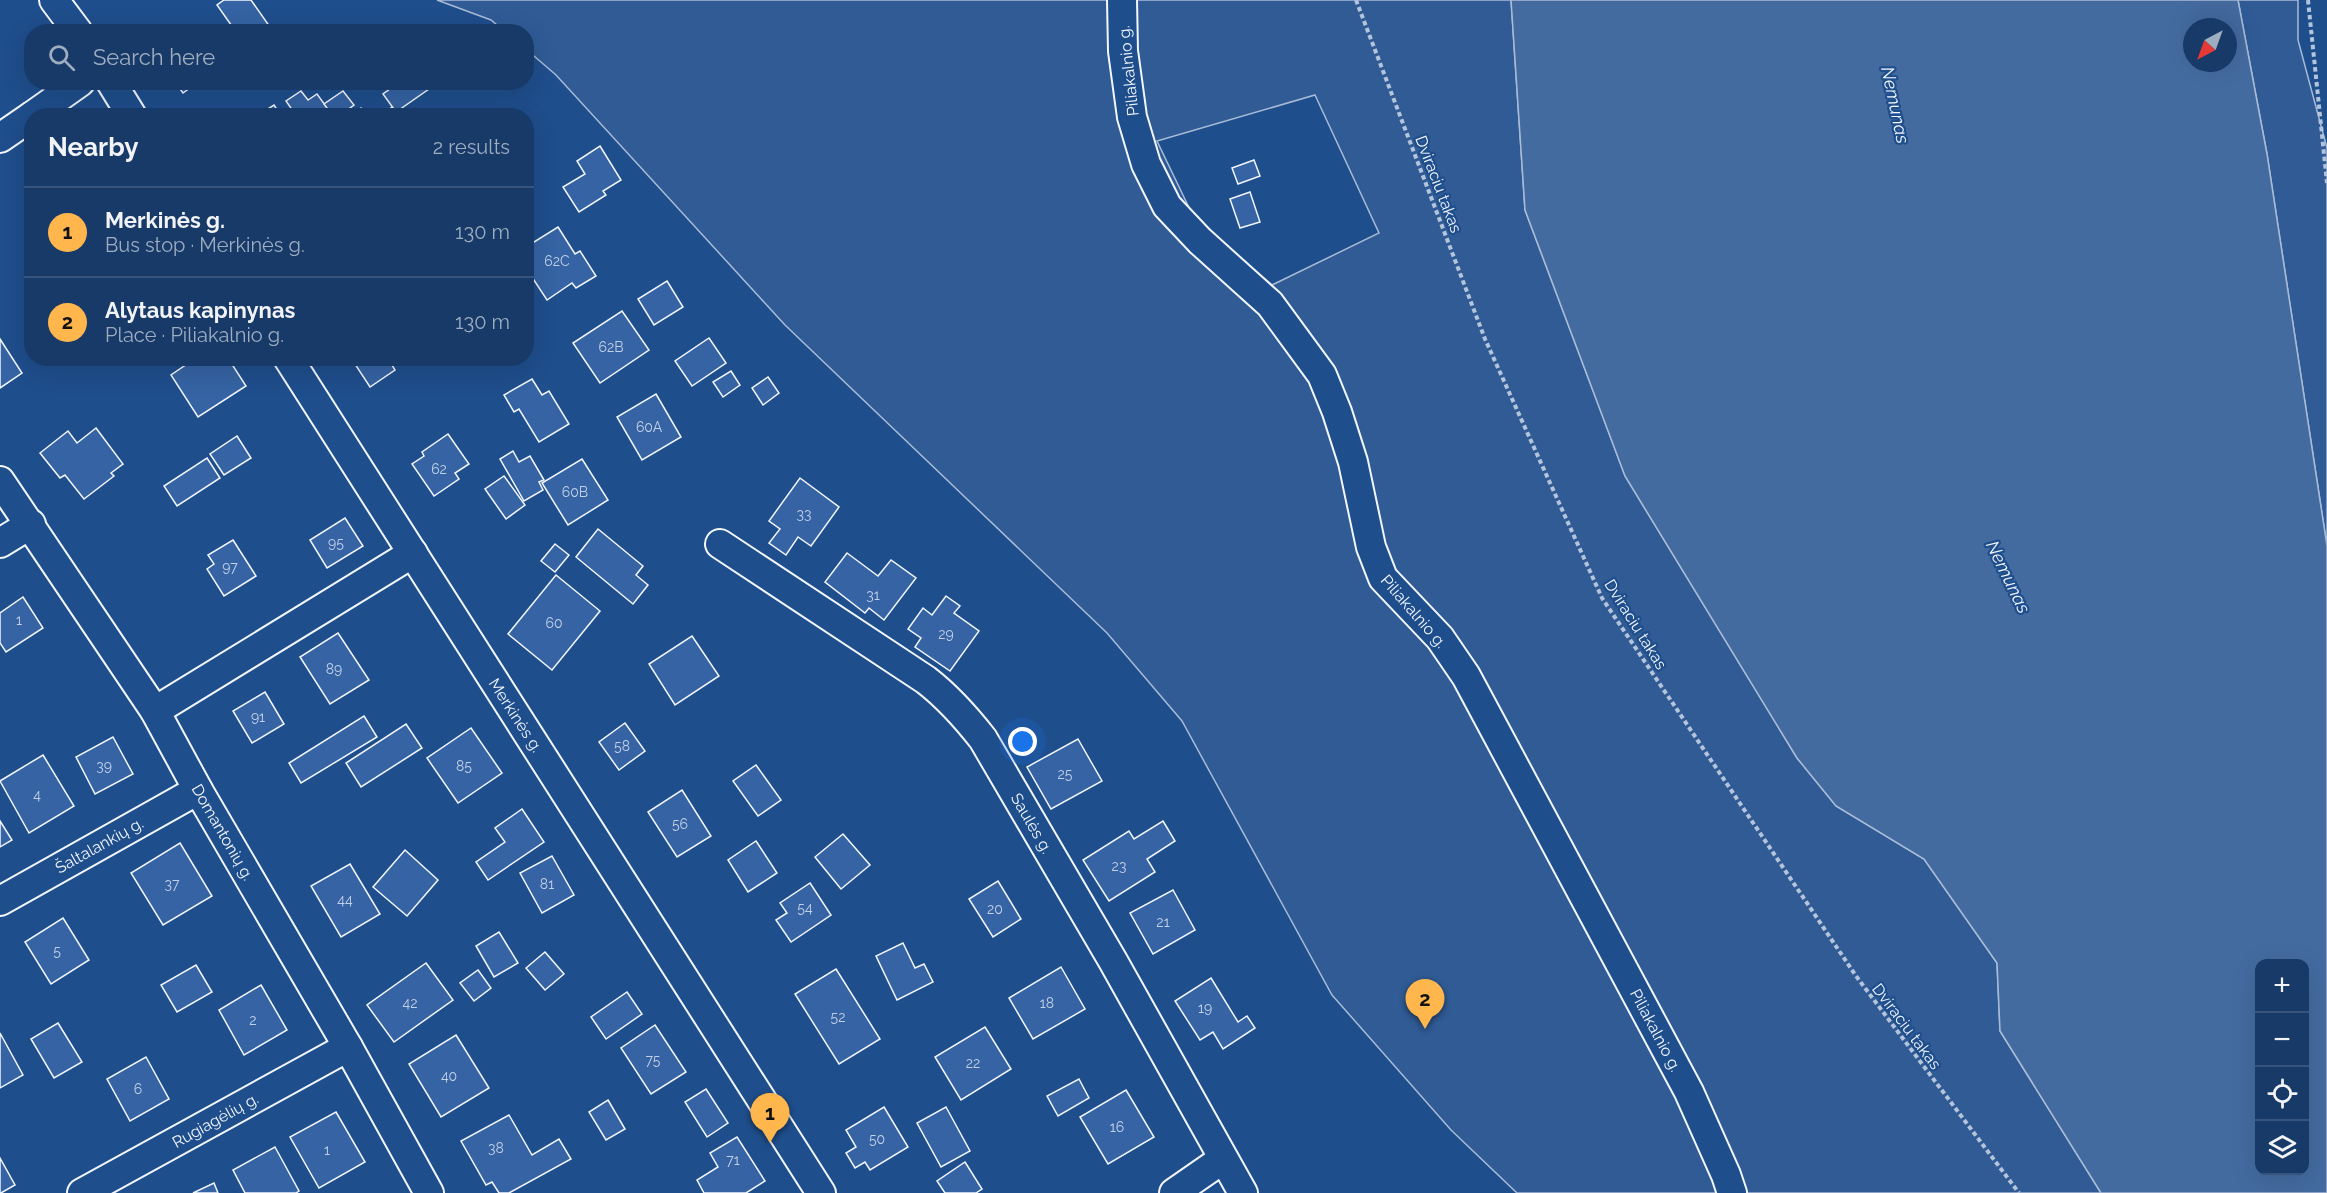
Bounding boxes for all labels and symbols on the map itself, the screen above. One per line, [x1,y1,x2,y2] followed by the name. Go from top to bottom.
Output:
[2183,18,2237,72] north arrow
[1114,25,1143,117] street label: Piliakalnio g.
[1877,65,1914,146] water label: Nemunas
[1411,133,1466,236] street label: Dviraciu takas
[544,253,570,269] house number: 62C
[598,339,624,355] house number: 62B
[636,419,663,435] house number: 60A
[431,461,447,477] house number: 62
[562,484,588,500] house number: 60B
[797,506,811,522] house number: 33
[328,535,344,551] house number: 95
[1982,537,2035,617] water label: Nemunas
[222,559,238,575] house number: 97
[1377,571,1451,652] street label: Piliakalnio g.
[1600,576,1671,673] street label: Dviraciu takas
[866,587,880,603] house number: 31
[16,612,22,628] house number: 1
[545,615,563,631] house number: 60
[938,626,954,642] house number: 29
[326,661,342,677] house number: 89
[485,675,547,756] street label: Merkinės g.
[251,709,265,725] house number: 91
[1008,727,1037,756] your location
[614,738,630,754] house number: 58
[96,758,112,774] house number: 39
[456,758,472,774] house number: 85
[1058,766,1073,782] house number: 25
[187,781,258,884] street label: Domantonių g.
[33,787,41,803] house number: 4
[1007,790,1056,857] street label: Saulės g.
[51,813,147,877] street label: Šaltalankių g.
[672,816,688,832] house number: 56
[1112,858,1126,874] house number: 23
[165,876,180,892] house number: 37
[540,876,554,892] house number: 81
[337,892,353,908] house number: 44
[797,900,813,916] house number: 54
[987,901,1003,917] house number: 20
[1156,914,1170,930] house number: 21
[53,943,61,959] house number: 5
[1406,980,1444,1029] pin: 2
[1868,980,1945,1073] street label: Dviraciu takas
[1626,986,1685,1075] street label: Piliakalnio g.
[403,995,417,1011] house number: 42
[1040,995,1054,1011] house number: 18
[1198,1000,1212,1016] house number: 19
[831,1009,845,1025] house number: 52
[249,1012,257,1028] house number: 2
[646,1052,661,1068] house number: 75
[966,1055,980,1071] house number: 22
[441,1068,457,1084] house number: 40
[134,1081,142,1097] house number: 6
[169,1089,262,1152] street label: Rugiagėlių g.
[750,1094,790,1143] pin: 1
[1110,1119,1124,1135] house number: 16
[869,1131,885,1147] house number: 50
[488,1140,504,1156] house number: 38
[324,1142,330,1158] house number: 1
[726,1152,740,1168] house number: 71

